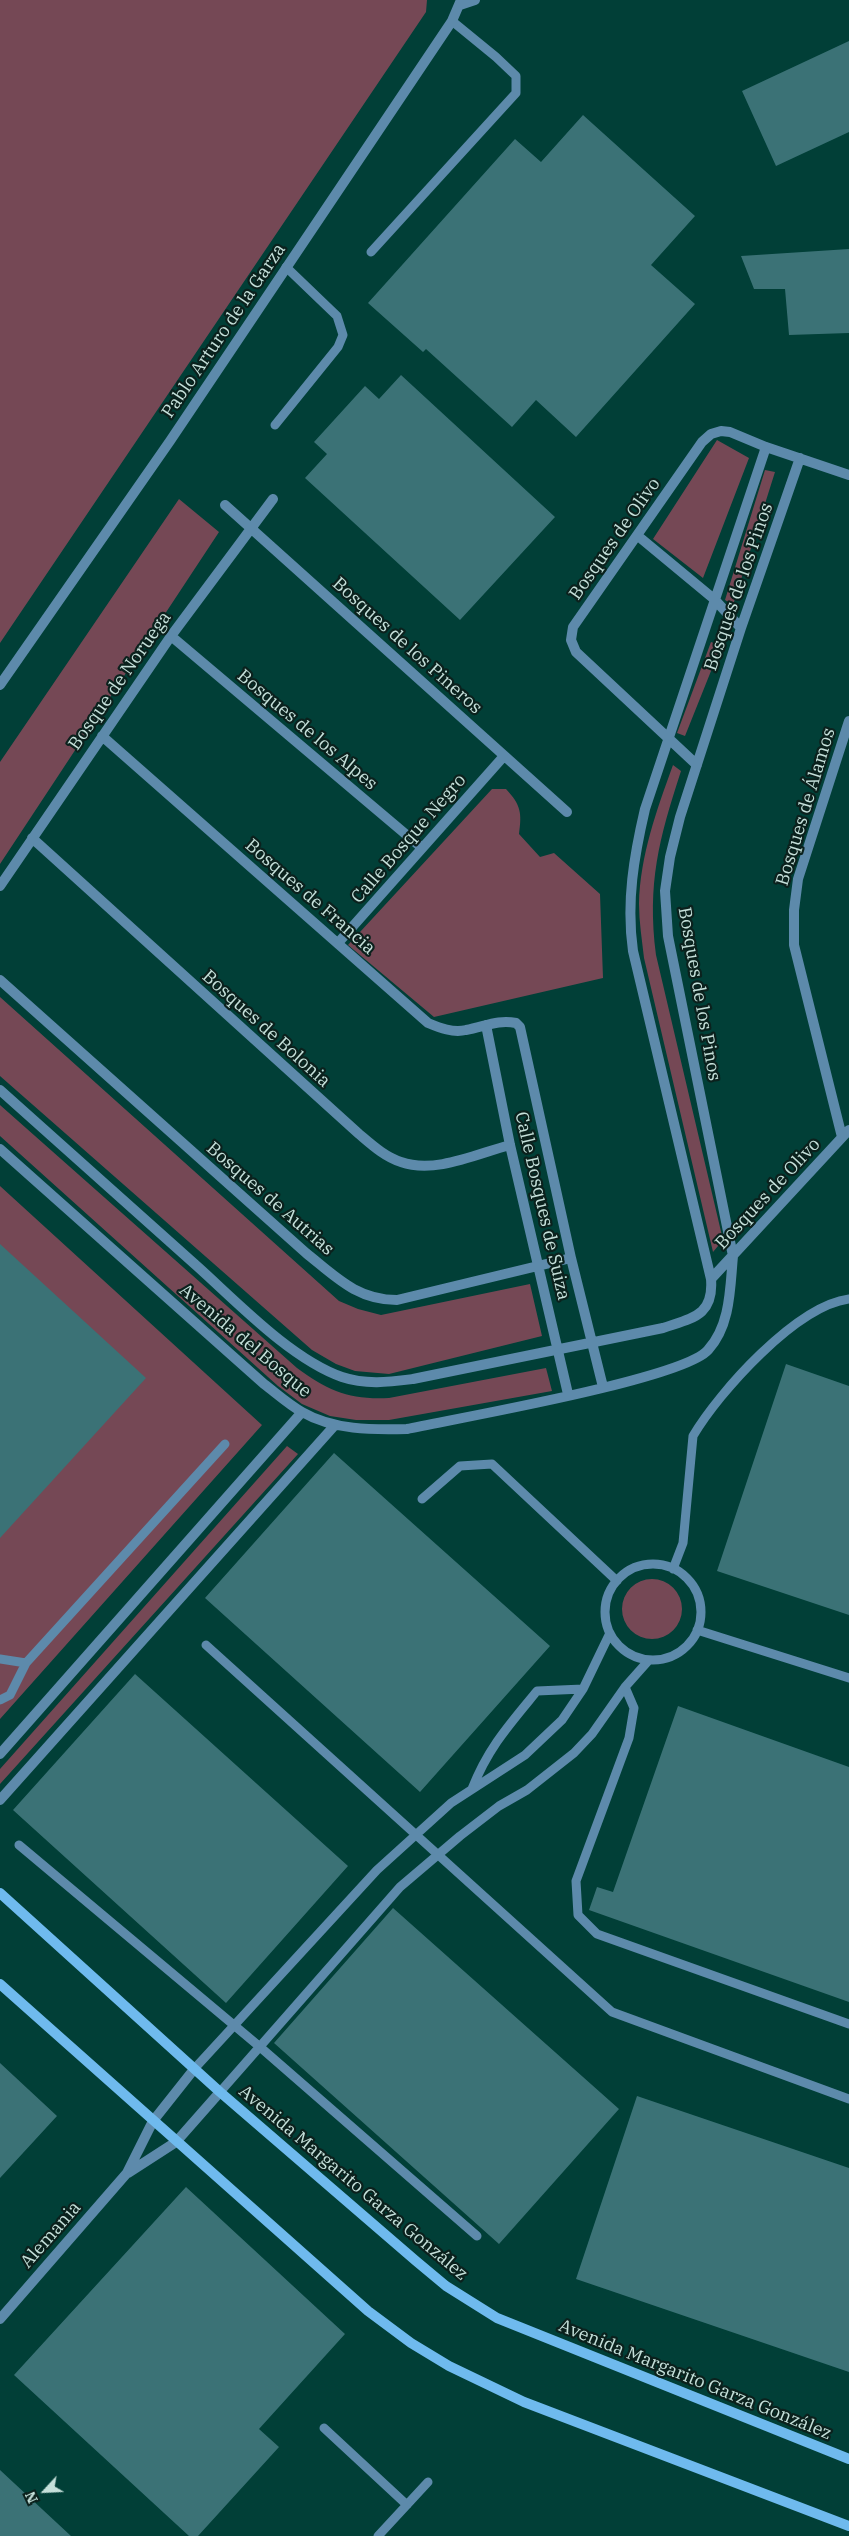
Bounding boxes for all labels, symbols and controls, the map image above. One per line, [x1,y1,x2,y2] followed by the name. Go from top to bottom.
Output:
[158,240,290,422] street label: Pablo Arturo de la Garza
[565,474,665,604] street label: Bosques de Olivo
[700,500,778,674] street label: Bosques de los Pinos
[328,573,486,719] street label: Bosques de los Pineros
[64,608,176,754] street label: Bosque de Noruega
[233,665,381,795] street label: Bosques de los Alpes
[772,726,840,888] street label: Bosques de Álamos
[347,770,471,908] street label: Calle Bosque Negro
[241,835,379,959] street label: Bosques de Francia
[673,905,725,1083] street label: Bosques de los Pinos
[197,966,335,1092] street label: Bosques de Bolonia
[510,1110,574,1302] street label: Calle Bosques de Suiza
[711,1134,825,1254] street label: Bosques de Olivo
[202,1138,338,1260] street label: Bosques de Autrias
[175,1279,315,1403] street label: Avenida del Bosque
[234,2081,472,2285] street label: Avenida Margarito Garza González
[16,2197,86,2273] street label: Alemania
[555,2315,835,2445] street label: Avenida Margarito Garza González
[20,2466,70,2516] north arrow
[21,2489,42,2506] text: N

